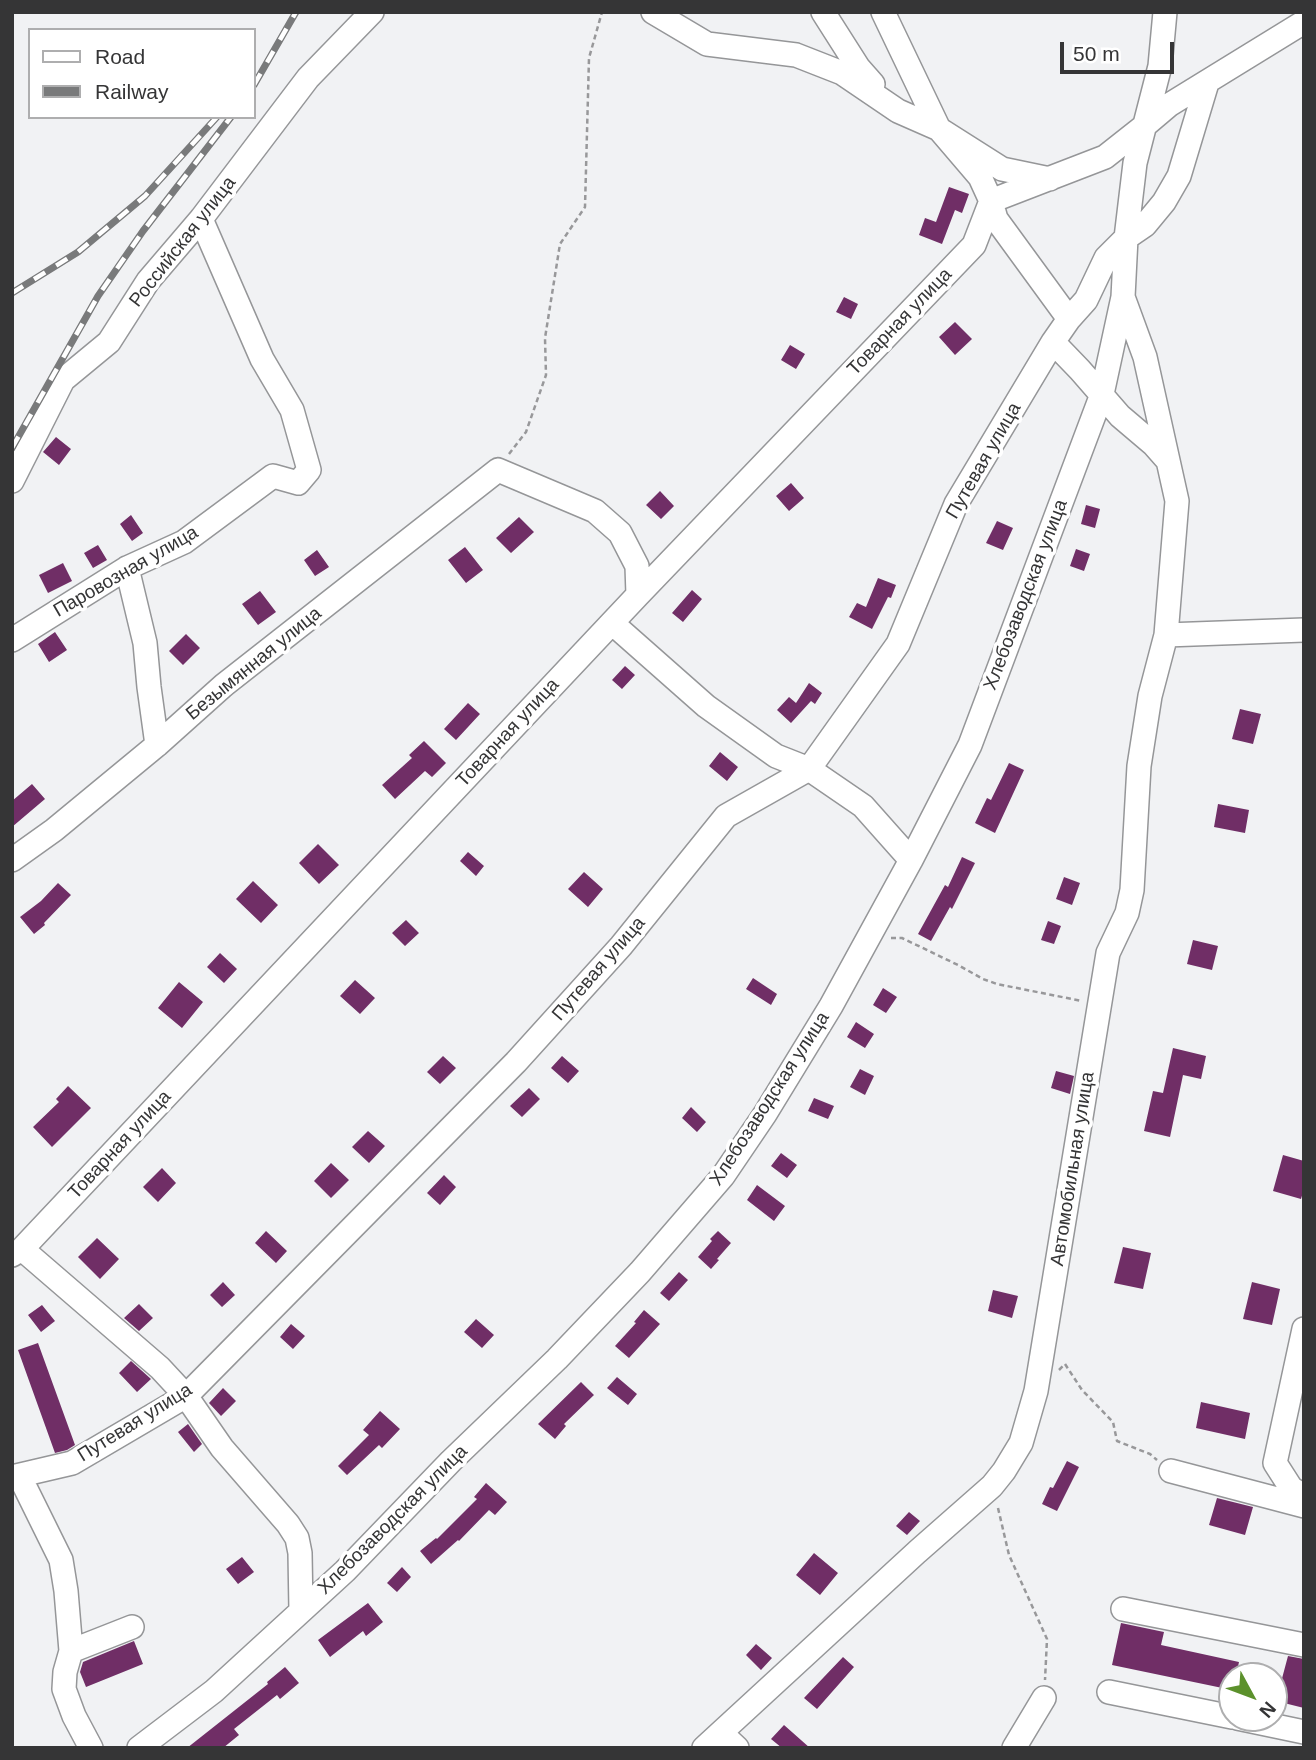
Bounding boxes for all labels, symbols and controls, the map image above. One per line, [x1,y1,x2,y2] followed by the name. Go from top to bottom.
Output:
[28,28,256,119] legend
[1064,28,1178,72] scale bar
[1073,42,1120,65] text: 50 m
[95,45,145,68] text: Road
[95,80,169,103] text: Railway
[125,172,241,312] street label: Российская улица
[843,264,957,380] street label: Товарная улица
[942,399,1026,523] street label: Путевая улица
[979,496,1073,694] street label: Хлебозаводская улица
[50,521,202,623] street label: Паровозная улица
[182,602,326,726] street label: Безымянная улица
[452,674,564,792] street label: Товарная улица
[548,912,650,1026] street label: Путевая улица
[705,1008,835,1190] street label: Хлебозаводская улица
[1046,1070,1100,1268] street label: Автомобильная улица
[64,1086,176,1204] street label: Товарная улица
[74,1379,196,1467] street label: Путевая улица
[313,1440,473,1600] street label: Хлебозаводская улица
[1218,1662,1288,1732] north arrow
[1255,1698,1280,1722] text: N

